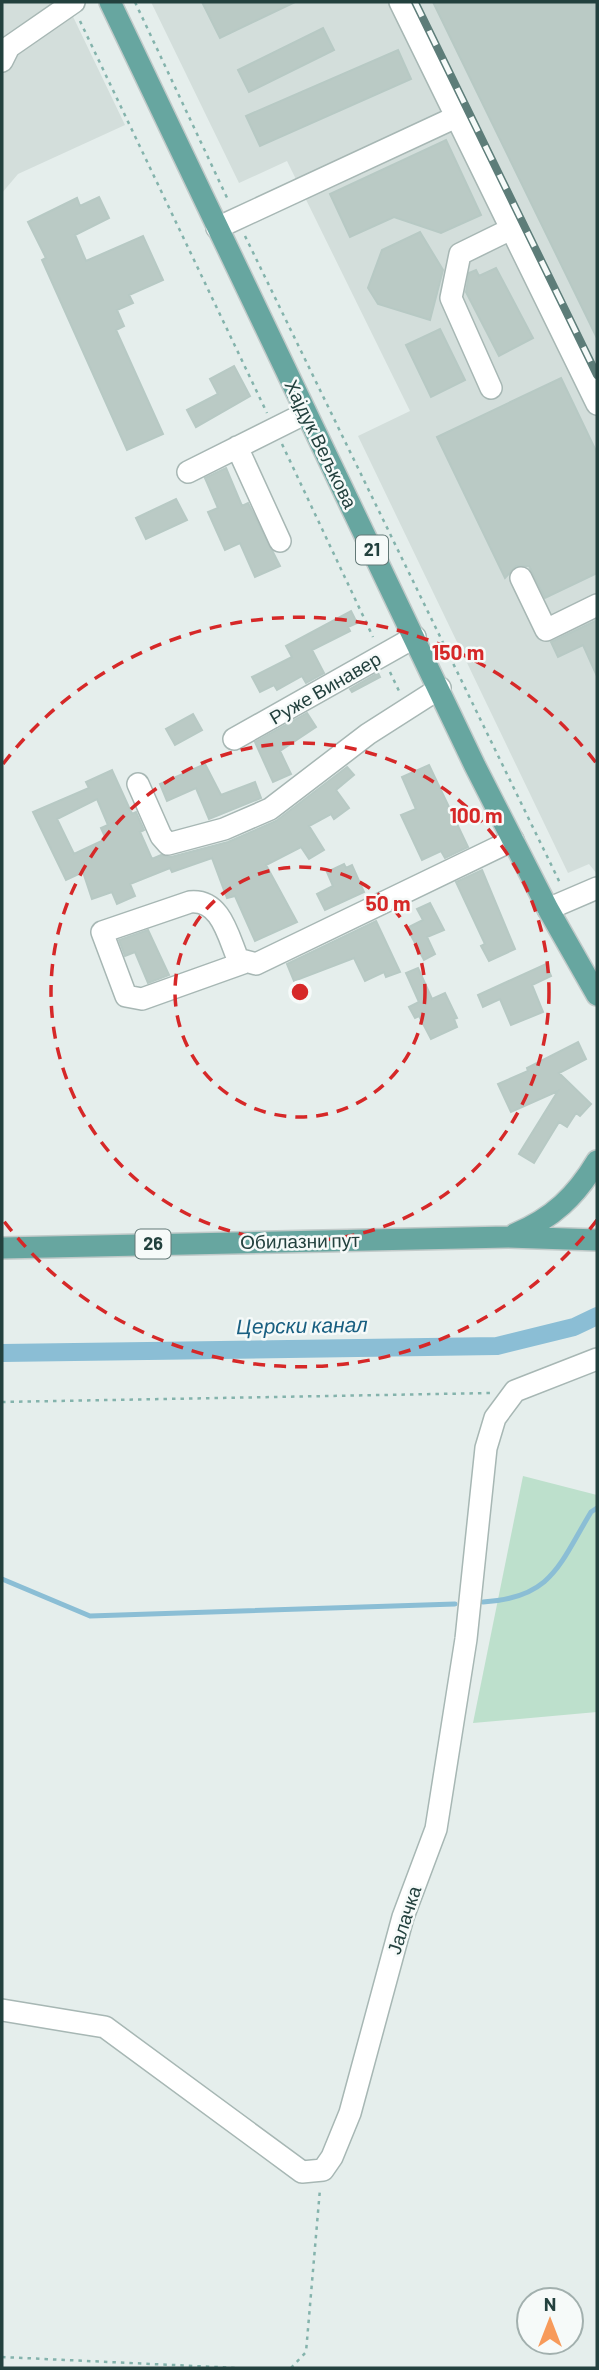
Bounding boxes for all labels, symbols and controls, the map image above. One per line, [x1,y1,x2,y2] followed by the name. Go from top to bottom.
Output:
[280,376,363,512] street label: Хајдук Вељкова
[356,536,388,564] road number: 21
[432,639,484,664] text: 150 m
[265,646,385,729] street label: Руже Винавер
[449,802,503,827] text: 100 m
[365,890,411,915] text: 50 m
[288,980,312,1004] centre of rings
[240,1228,360,1253] street label: Обилазни пут
[136,1230,170,1259] road number: 26
[236,1311,368,1338] water label: Церски канал
[382,1882,425,1957] street label: Јалачка
[515,2286,585,2356] north arrow
[544,2292,556,2315] text: N

